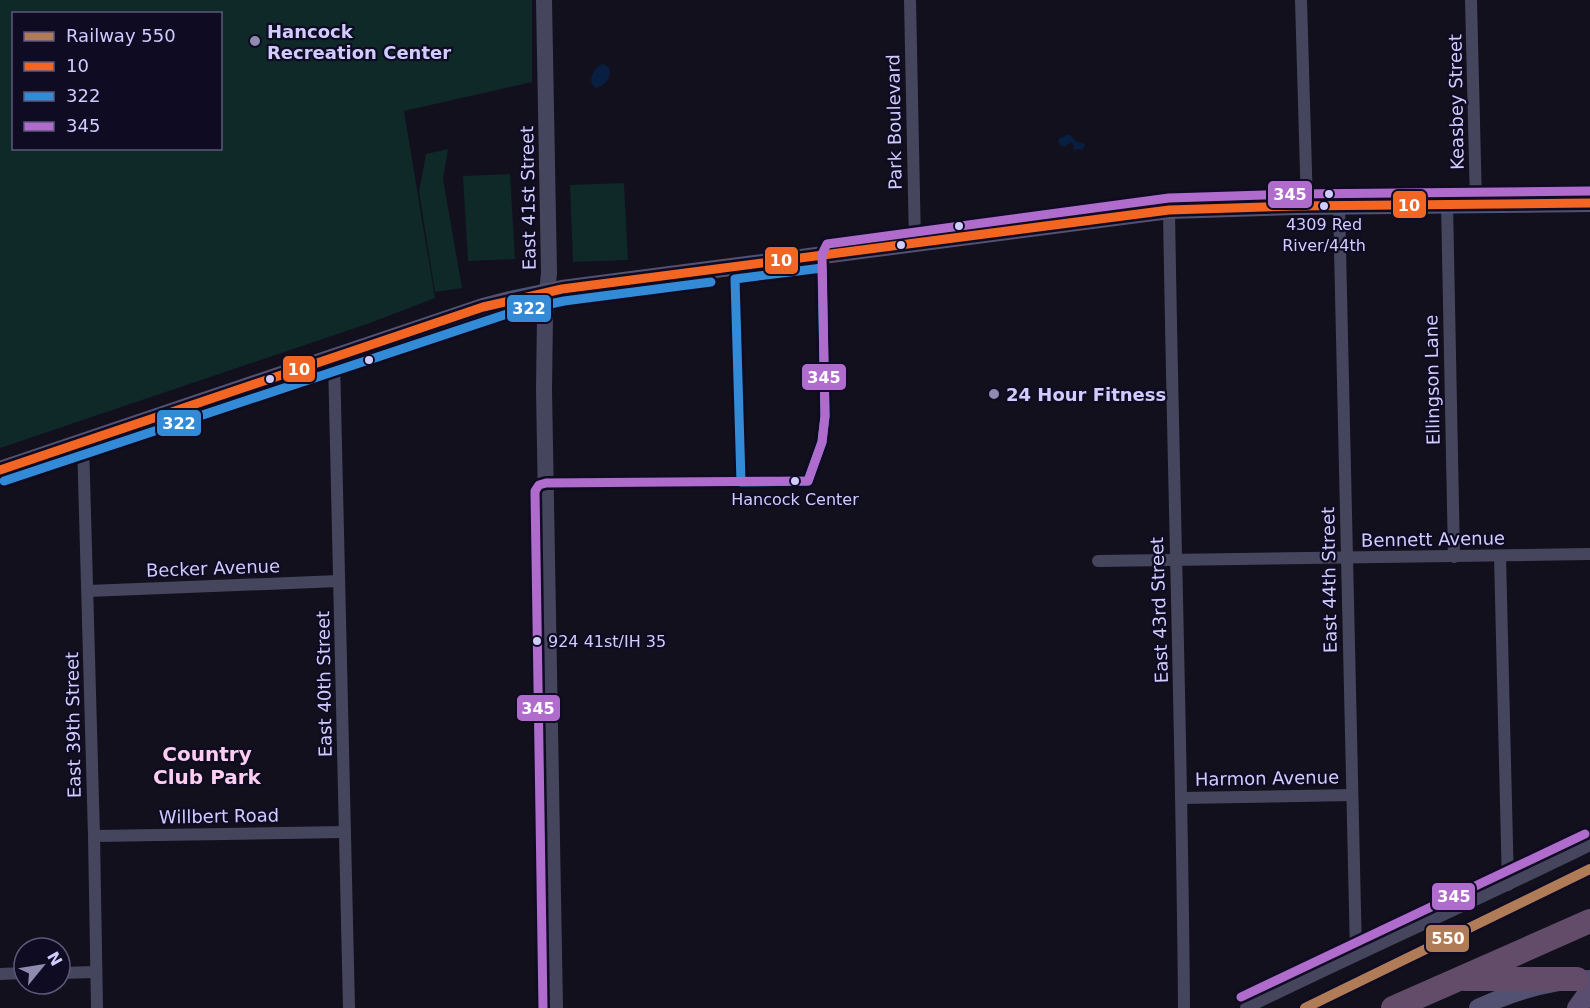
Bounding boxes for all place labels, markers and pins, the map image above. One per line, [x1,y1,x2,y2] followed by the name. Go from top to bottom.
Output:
[267,21,451,63] place label: Hancock Recreation Center
[248,34,262,48] marker: Hancock Recreation Center
[1323,188,1335,200] unlabelled marker
[1318,200,1330,212] marker: 4309 Red River/44th
[1282,215,1366,255] place label: 4309 Red River/44th
[953,220,965,232] unlabelled marker
[895,239,907,251] unlabelled marker
[363,354,375,366] unlabelled marker
[264,373,276,385] unlabelled marker
[1006,384,1166,405] place label: 24 Hour Fitness
[987,387,1001,401] marker: 24 Hour Fitness
[789,475,801,487] marker: Hancock Center
[731,490,859,509] place label: Hancock Center
[548,632,666,651] place label: 924 41st/IH 35
[531,635,543,647] marker: 924 41st/IH 35

